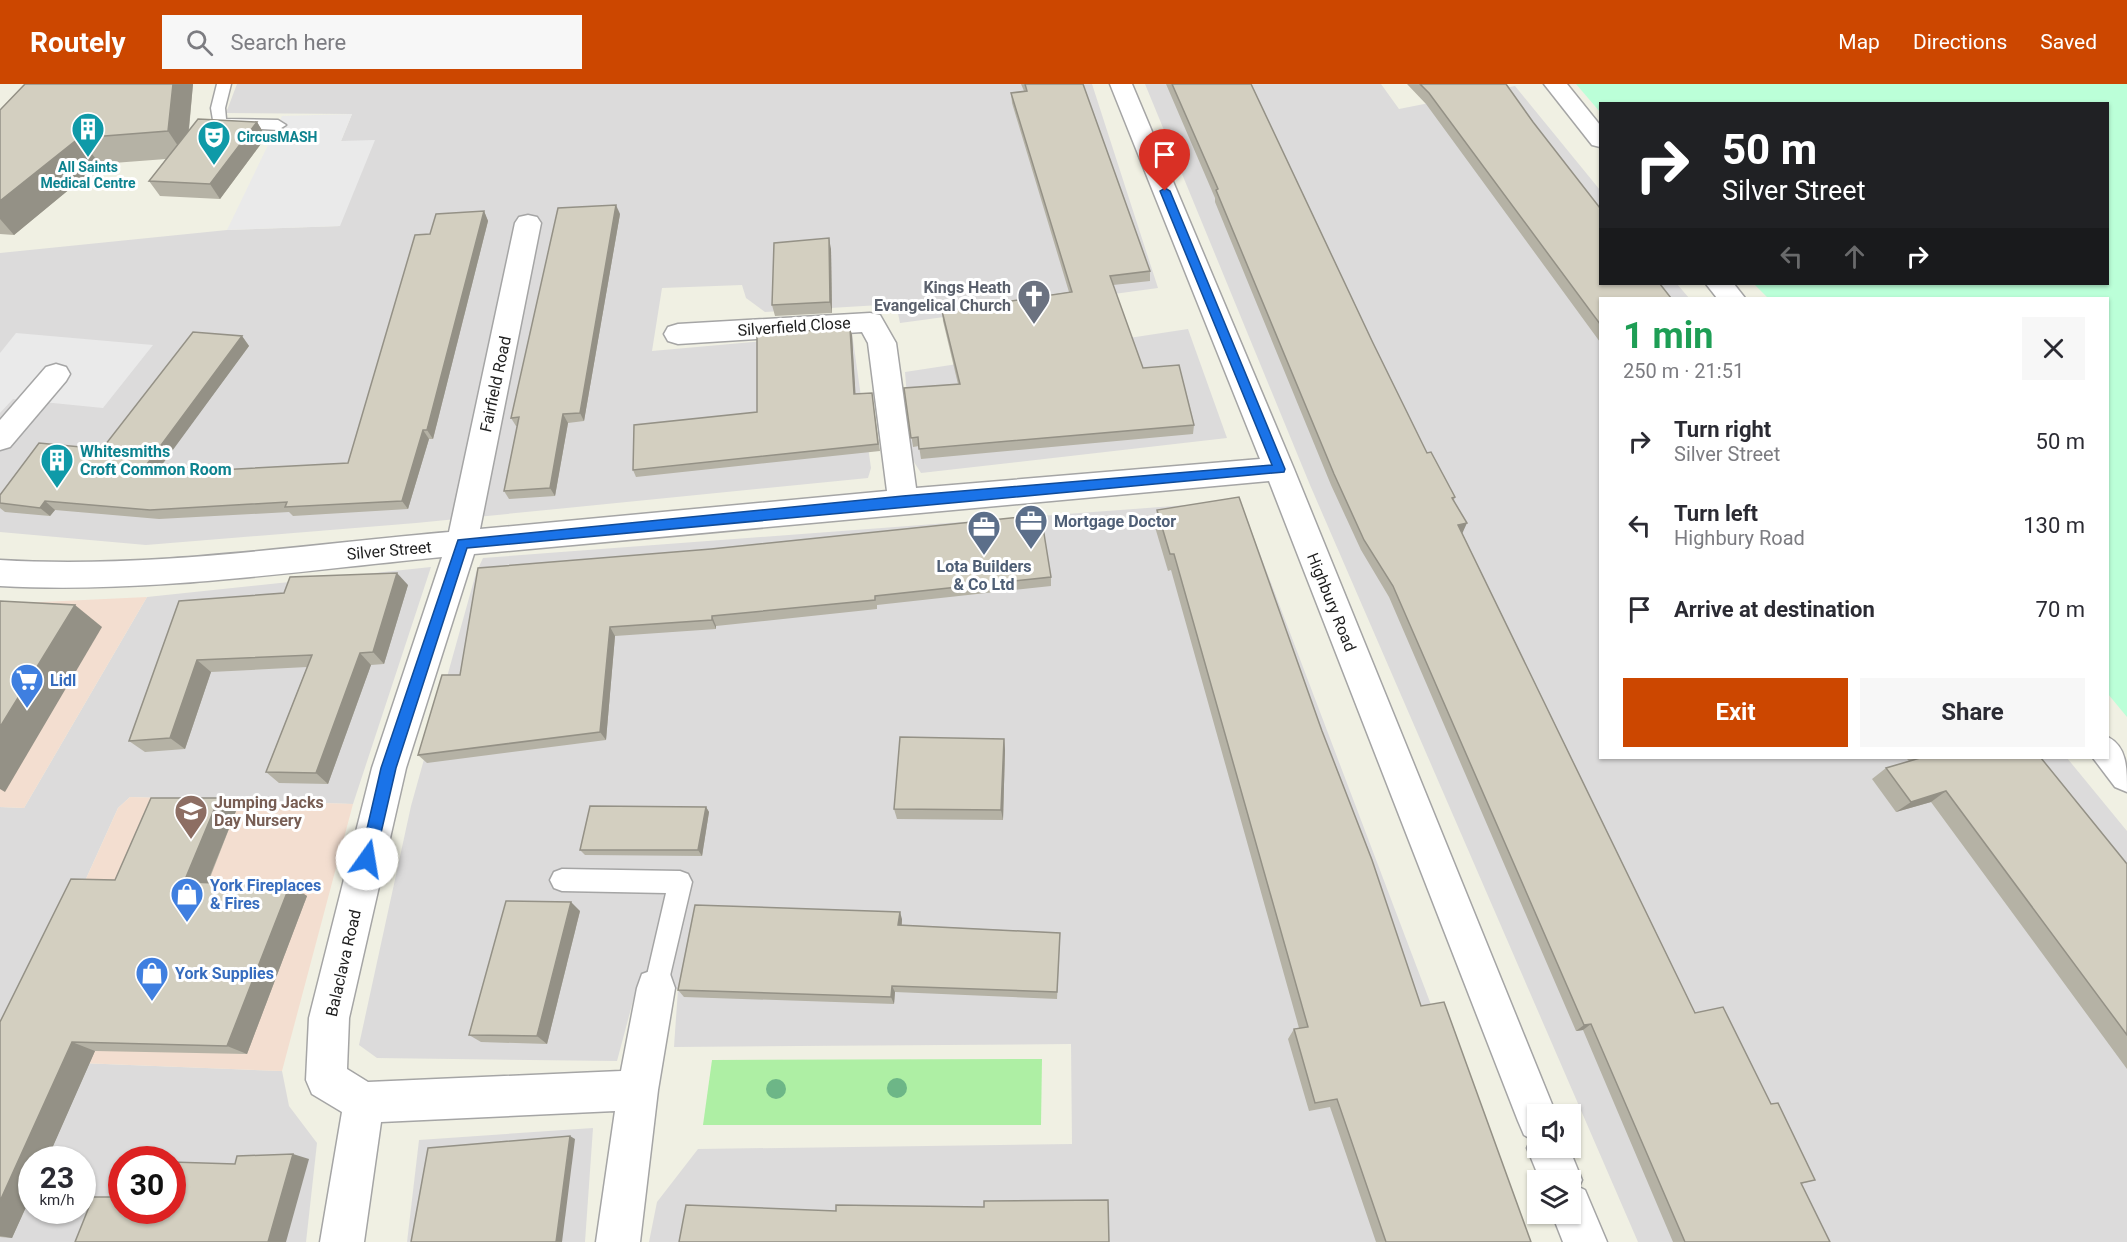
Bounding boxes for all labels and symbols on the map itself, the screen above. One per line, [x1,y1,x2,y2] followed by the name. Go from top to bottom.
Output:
[70,111,106,158] building icon: All Saints Medical Centre
[196,119,232,166] theatre icon: CircusMASH
[237,129,317,145] place label: CircusMASH
[1139,129,1190,191] pin
[40,159,136,191] place label: All Saints Medical Centre
[874,278,1011,315] place label: Kings Heath Evangelical Church
[1016,278,1052,325] church icon: Kings Heath Evangelical Church
[737,313,851,340] street label: Silverfield Close
[476,334,515,434] street label: Fairfield Road
[39,442,75,489] building icon: Whitesmiths Croft Common Room
[80,442,232,479] place label: Whitesmiths Croft Common Room
[1013,503,1049,550] office icon: Mortgage Doctor
[966,509,1002,556] office icon: Lota Builders & Co Ltd
[1054,512,1176,531] place label: Mortgage Doctor
[346,537,432,564] street label: Silver Street
[1303,550,1360,654] street label: Highbury Road
[936,557,1032,594] place label: Lota Builders & Co Ltd
[9,662,45,709] supermarket icon: Lidl
[50,671,76,690] place label: Lidl
[173,793,209,840] school or university icon: Jumping Jacks Day Nursery
[214,793,324,830] place label: Jumping Jacks Day Nursery
[335,827,399,891] position arrow
[169,876,205,923] shop icon: York Fireplaces & Fires
[210,876,321,913] place label: York Fireplaces & Fires
[322,908,365,1018] street label: Balaclava Road
[134,955,170,1002] shop icon: York Supplies
[175,964,274,983] place label: York Supplies
[108,1146,186,1224] speed limit sign: 30

